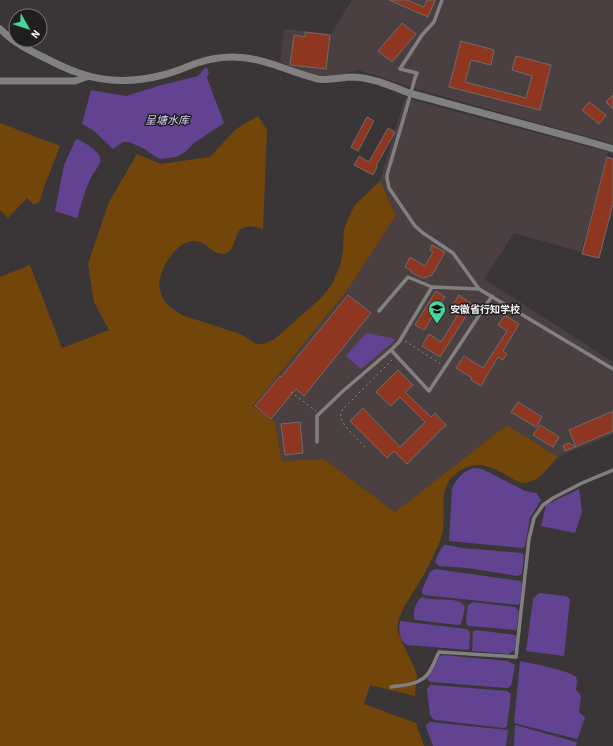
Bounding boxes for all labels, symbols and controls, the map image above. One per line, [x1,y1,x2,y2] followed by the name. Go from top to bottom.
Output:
[8,8,48,48] north arrow
[27,26,44,42] text: N
[145,113,191,128] water label: 呈塘水库
[427,299,447,324] school or university icon: 安徽省行知学校
[450,303,520,317] place label: 安徽省行知学校

